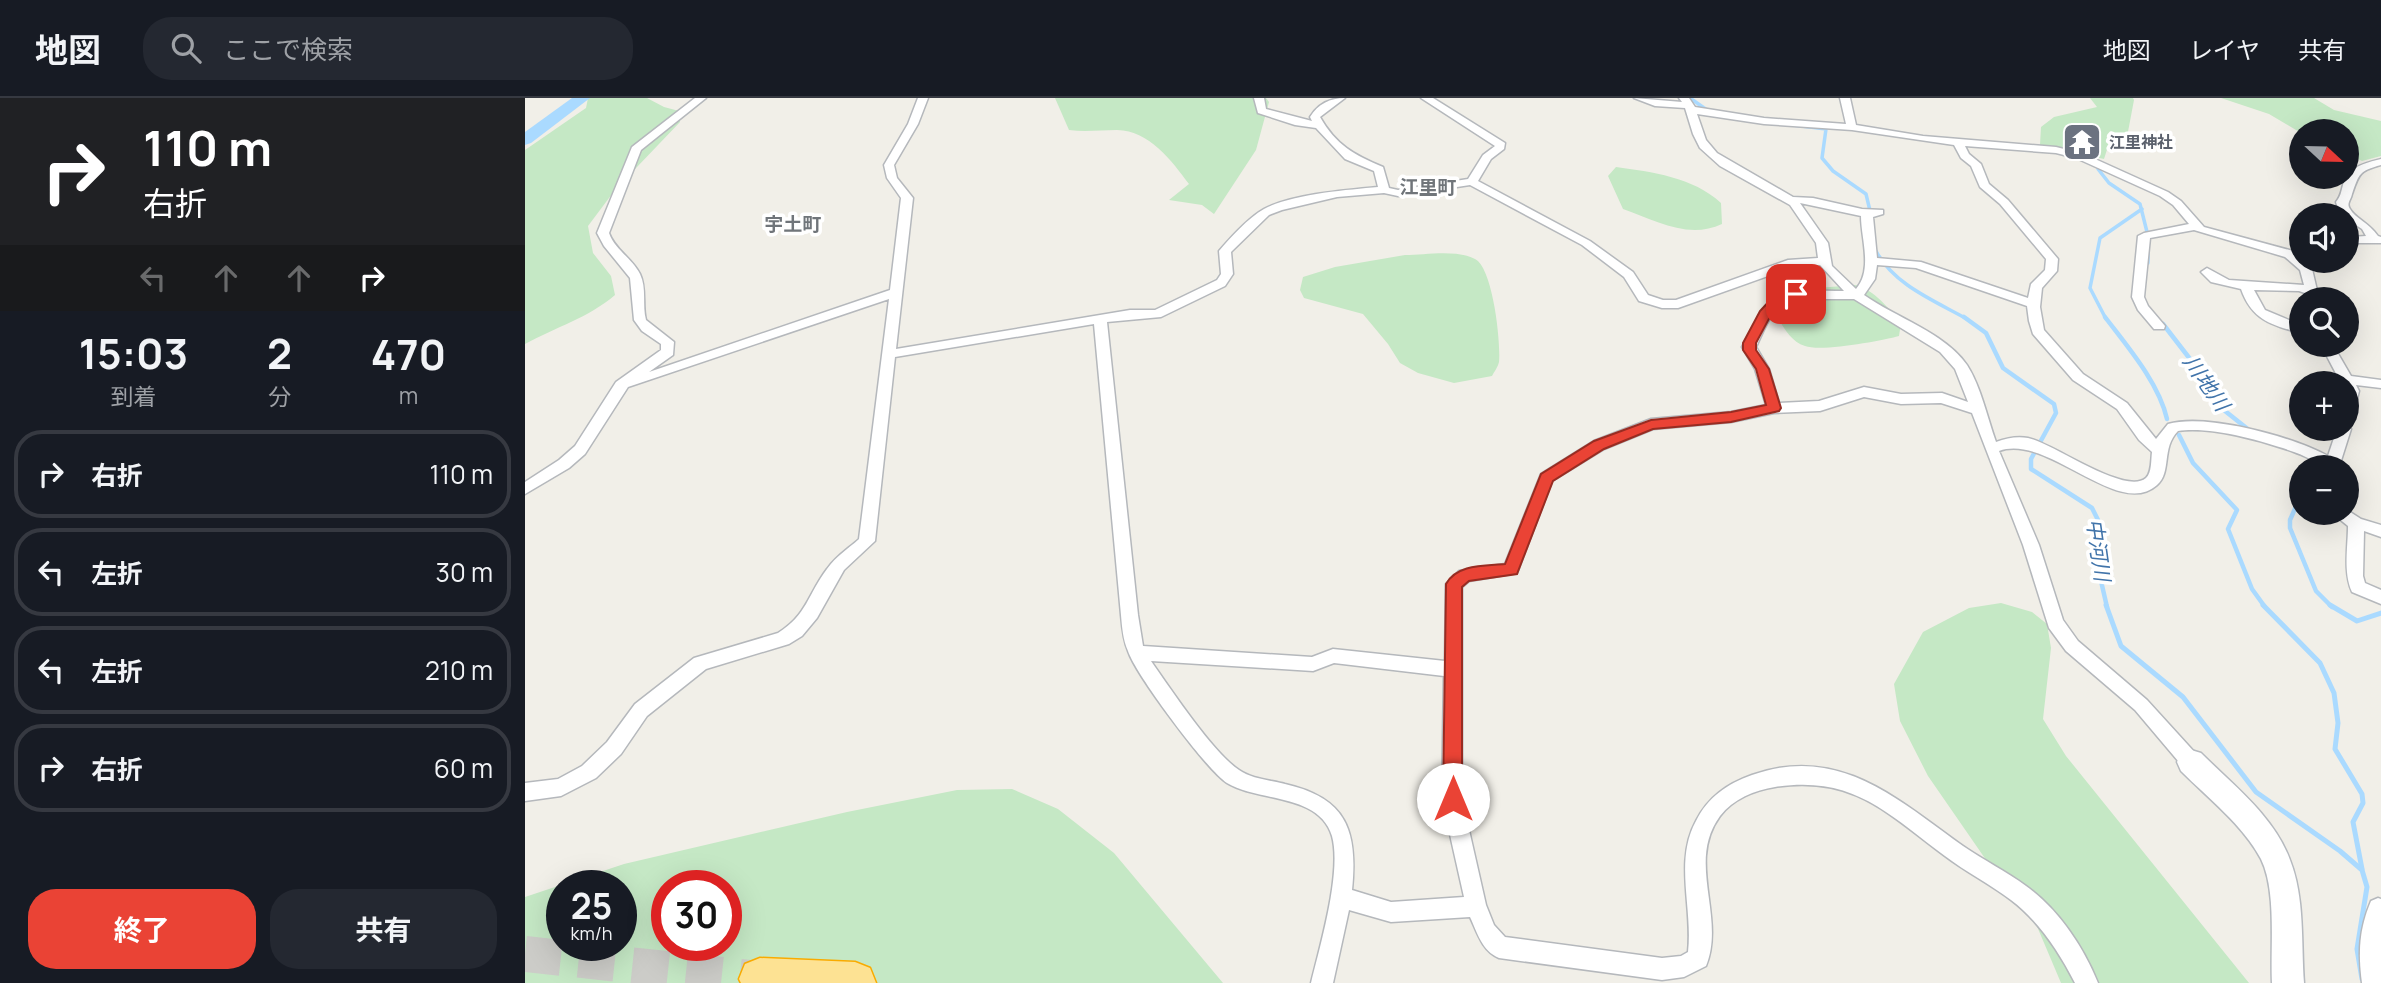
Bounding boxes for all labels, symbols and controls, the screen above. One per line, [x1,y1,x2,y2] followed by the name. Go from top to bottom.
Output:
[143,17,633,80] search box
[35,27,101,72] text: 地図
[167,29,205,67] icon: search
[223,31,353,67] text: ここで検索
[2103,33,2151,66] text: 地図
[2189,33,2260,66] text: レイヤ
[2298,33,2346,66] text: 共有
[143,114,272,181] text: 110 m
[2289,119,2359,189] north arrow
[2289,119,2359,525] map controls
[2061,121,2103,163] temple icon: 江里神社
[28,126,119,217] icon: right
[2109,131,2173,153] place label: 江里神社
[1399,174,1457,200] district label: 江里町
[143,181,207,225] text: 右折
[2289,203,2359,273] button: sound
[764,211,822,237] district label: 宇土町
[134,259,172,297] icon: left
[207,259,245,297] icon: ahead
[280,259,318,297] icon: ahead
[353,259,391,297] icon: right
[1766,264,1826,324] pin
[1777,275,1815,313] icon: arrive
[2289,287,2359,357] button: search
[79,324,188,382] text: 15:03
[267,324,292,382] text: 2
[371,325,446,383] text: 470
[2177,349,2238,418] water label: 川地川
[2289,371,2359,441] button: +
[399,379,418,411] text: m
[110,380,156,412] text: 到着
[268,380,291,412] text: 分
[32,455,70,493] icon: right
[2289,455,2359,525] button: −
[430,456,493,492] text: 110 m
[91,457,143,493] text: 右折
[2081,517,2118,585] water label: 中河川
[32,553,70,591] icon: left
[436,554,493,590] text: 30 m
[91,555,143,591] text: 左折
[32,651,70,689] icon: left
[425,652,493,688] text: 210 m
[91,653,143,689] text: 左折
[32,749,70,787] icon: right
[434,750,493,786] text: 60 m
[91,751,143,787] text: 右折
[1416,762,1490,836] position arrow
[651,870,742,961] speed limit sign: 30
[571,882,612,930] text: 25
[28,889,256,969] button: 終了
[270,889,497,969] button: 共有
[571,921,612,945] text: km/h

